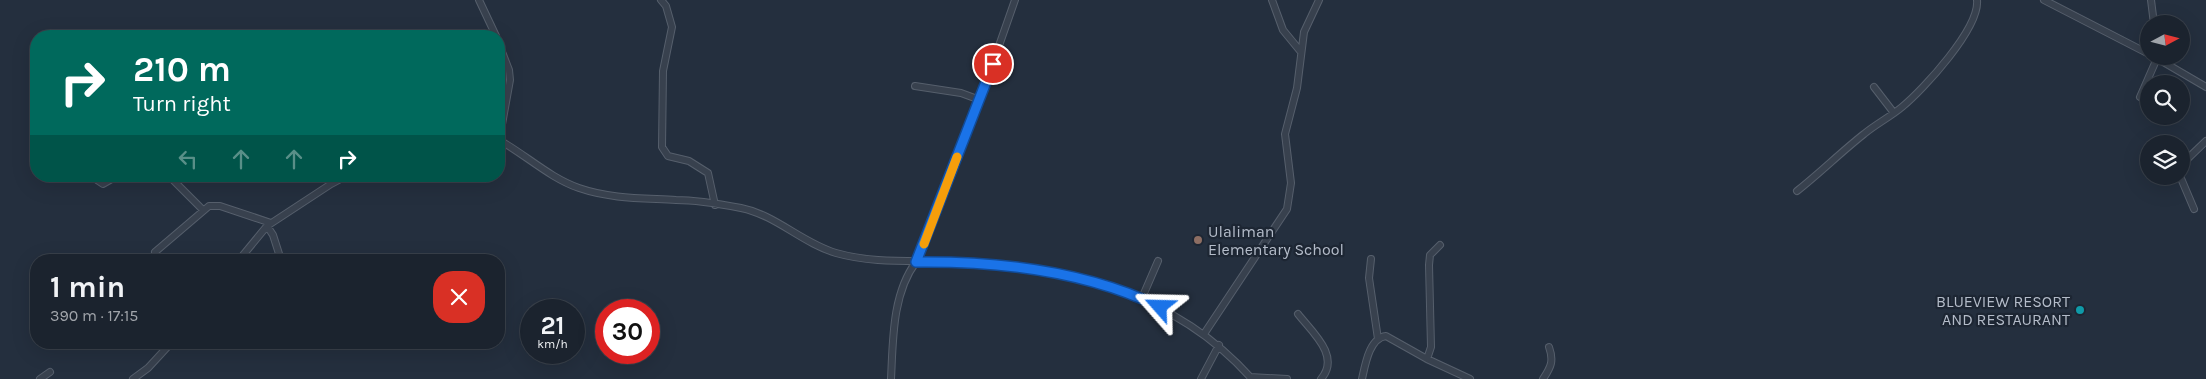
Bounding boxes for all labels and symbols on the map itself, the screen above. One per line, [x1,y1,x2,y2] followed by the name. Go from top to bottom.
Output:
[2140,15,2190,65] north arrow
[972,43,1014,85] pin
[1208,222,1344,259] place label: Ulaliman Elementary School
[1192,234,1204,246] marker: Ulaliman Elementary School
[1133,280,1185,332] position arrow
[1936,292,2070,329] place label: BLUEVIEW RESORT AND RESTAURANT
[595,299,660,364] speed limit sign: 30
[2074,304,2086,316] marker: BLUEVIEW RESORT AND RESTAURANT

